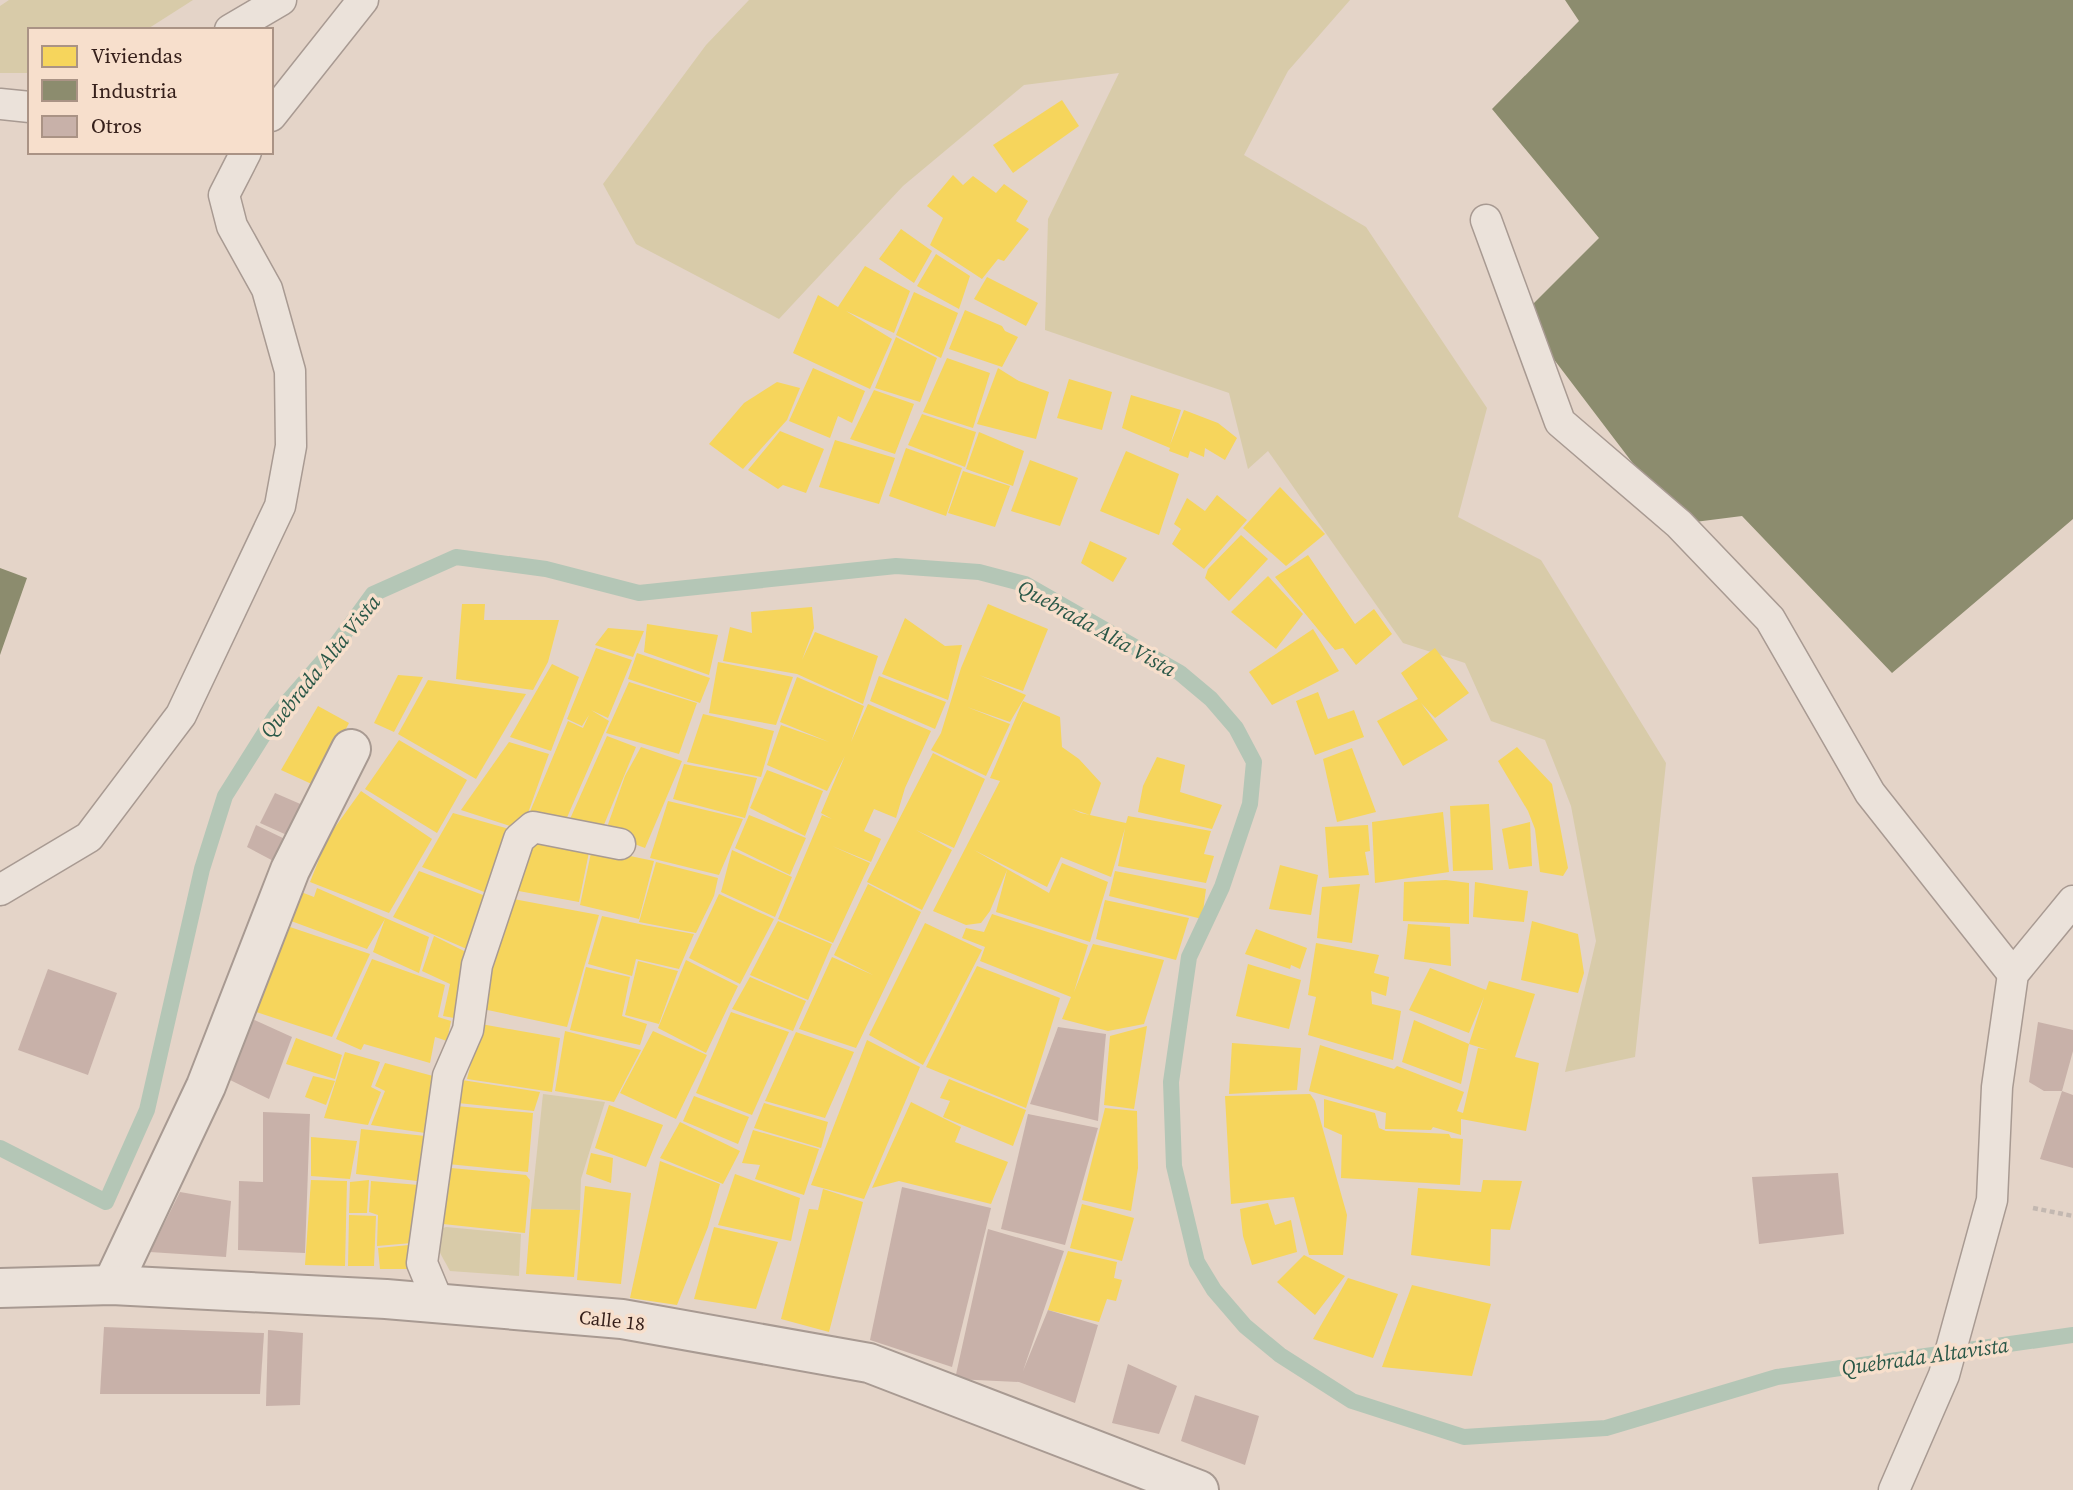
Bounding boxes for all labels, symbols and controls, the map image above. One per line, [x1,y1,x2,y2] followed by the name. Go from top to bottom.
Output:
[28,28,273,154] legend
[91,41,182,70] text: Viviendas
[91,76,178,105] text: Industria
[91,111,142,140] text: Otros
[1013,573,1181,683] water label: Quebrada Alta Vista
[253,588,387,744] water label: Quebrada Alta Vista
[578,1304,646,1336] street label: Calle 18
[1840,1330,2010,1382] water label: Quebrada Altavista

